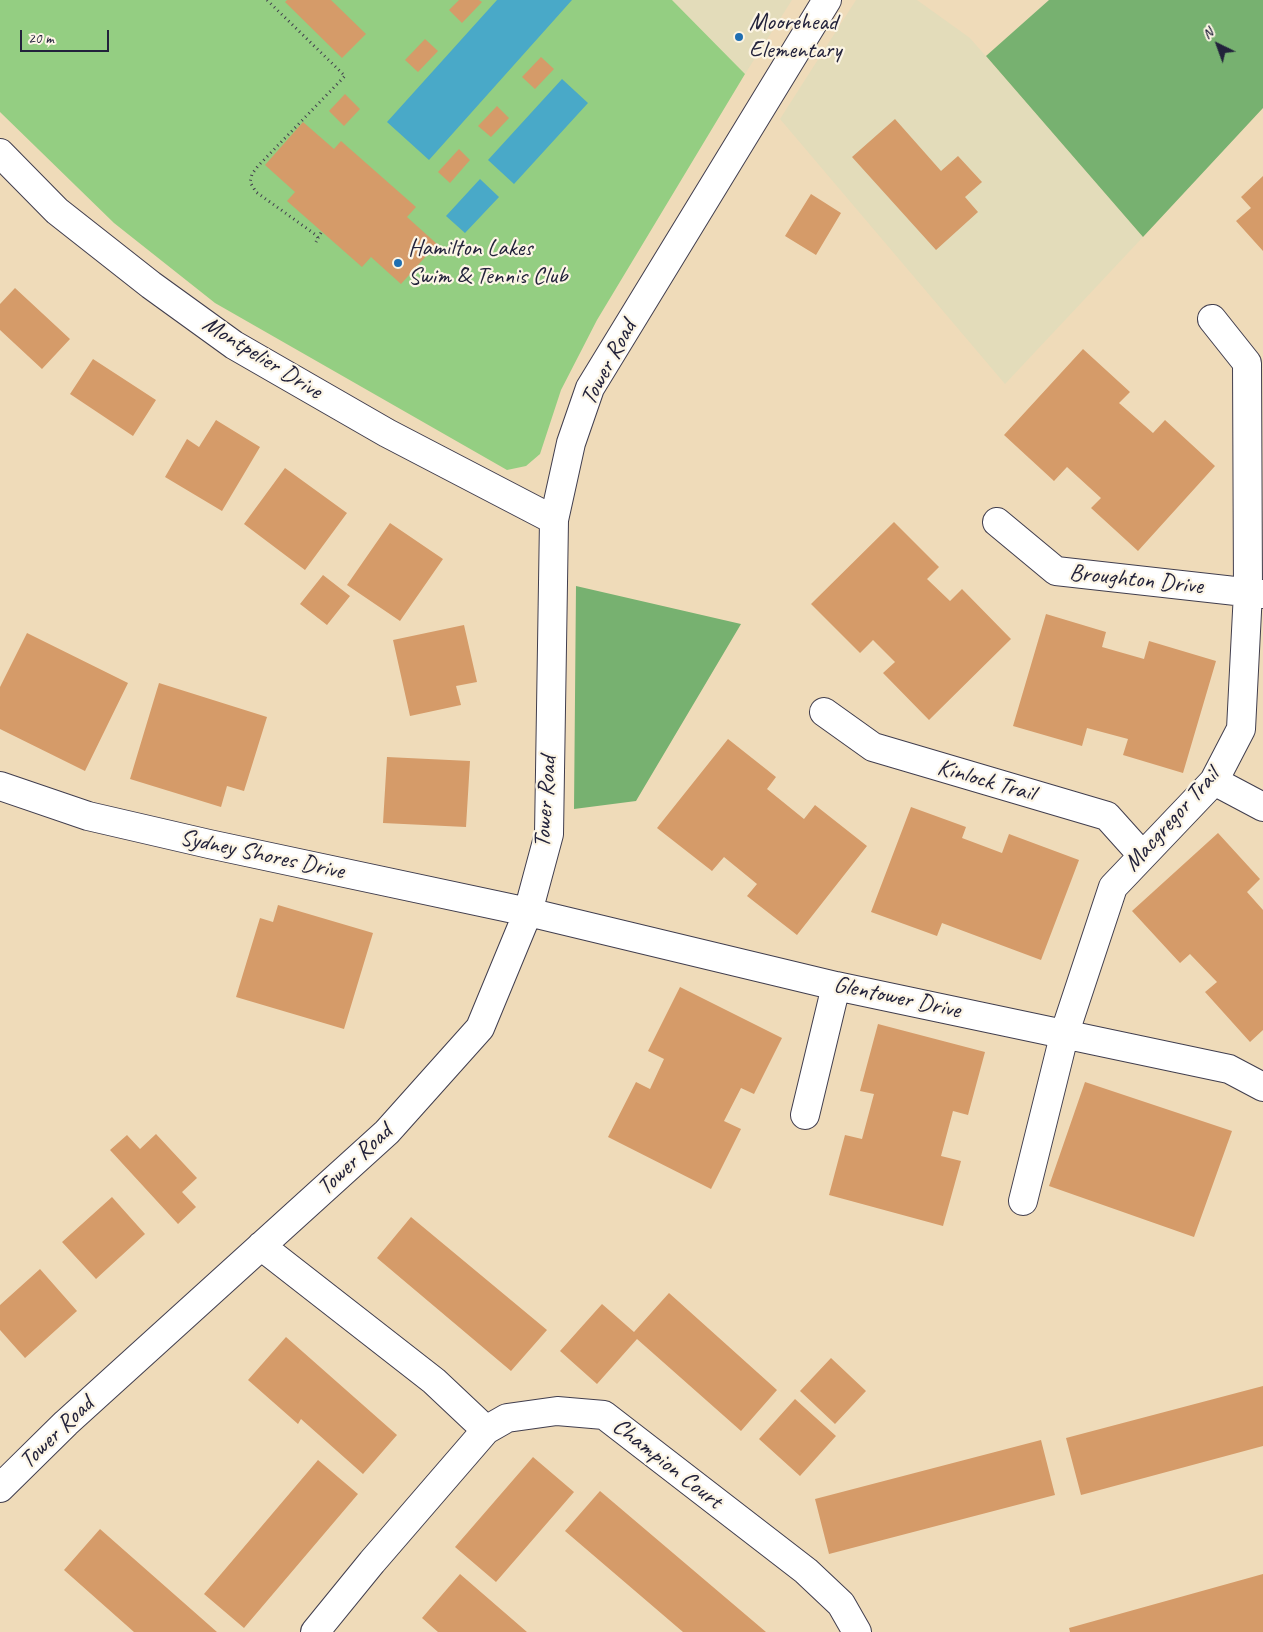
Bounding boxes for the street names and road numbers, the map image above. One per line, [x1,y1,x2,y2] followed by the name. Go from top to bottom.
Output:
[197,310,327,406] street label: Montpelier Drive
[575,316,643,410] street label: Tower Road
[1068,559,1204,601] street label: Broughton Drive
[934,753,1038,809] street label: Kinlock Trail
[528,755,564,849] street label: Tower Road
[1118,762,1226,878] street label: Macgregor Trail
[177,824,347,886] street label: Sydney Shores Drive
[831,971,963,1025] street label: Glentower Drive
[312,1118,398,1202] street label: Tower Road
[14,1391,100,1475] street label: Tower Road
[606,1412,728,1516] street label: Champion Court

